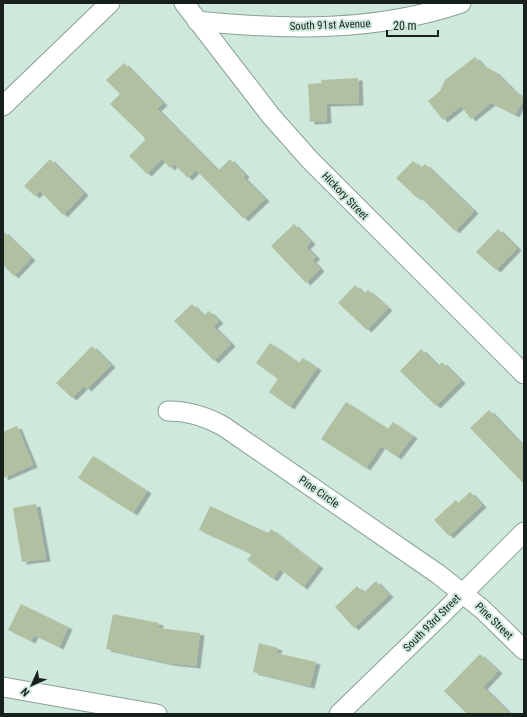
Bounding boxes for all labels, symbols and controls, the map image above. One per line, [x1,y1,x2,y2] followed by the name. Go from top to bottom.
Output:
[387,12,438,38] scale bar
[289,17,371,33] street label: South 91st Avenue
[393,19,417,33] text: 20 m
[319,169,371,223] street label: Hickory Street
[296,473,342,511] street label: Pine Circle
[401,592,463,654] street label: South 93rd Street
[472,600,516,642] street label: Pine Street
[12,665,52,705] north arrow
[18,685,32,699] text: N

